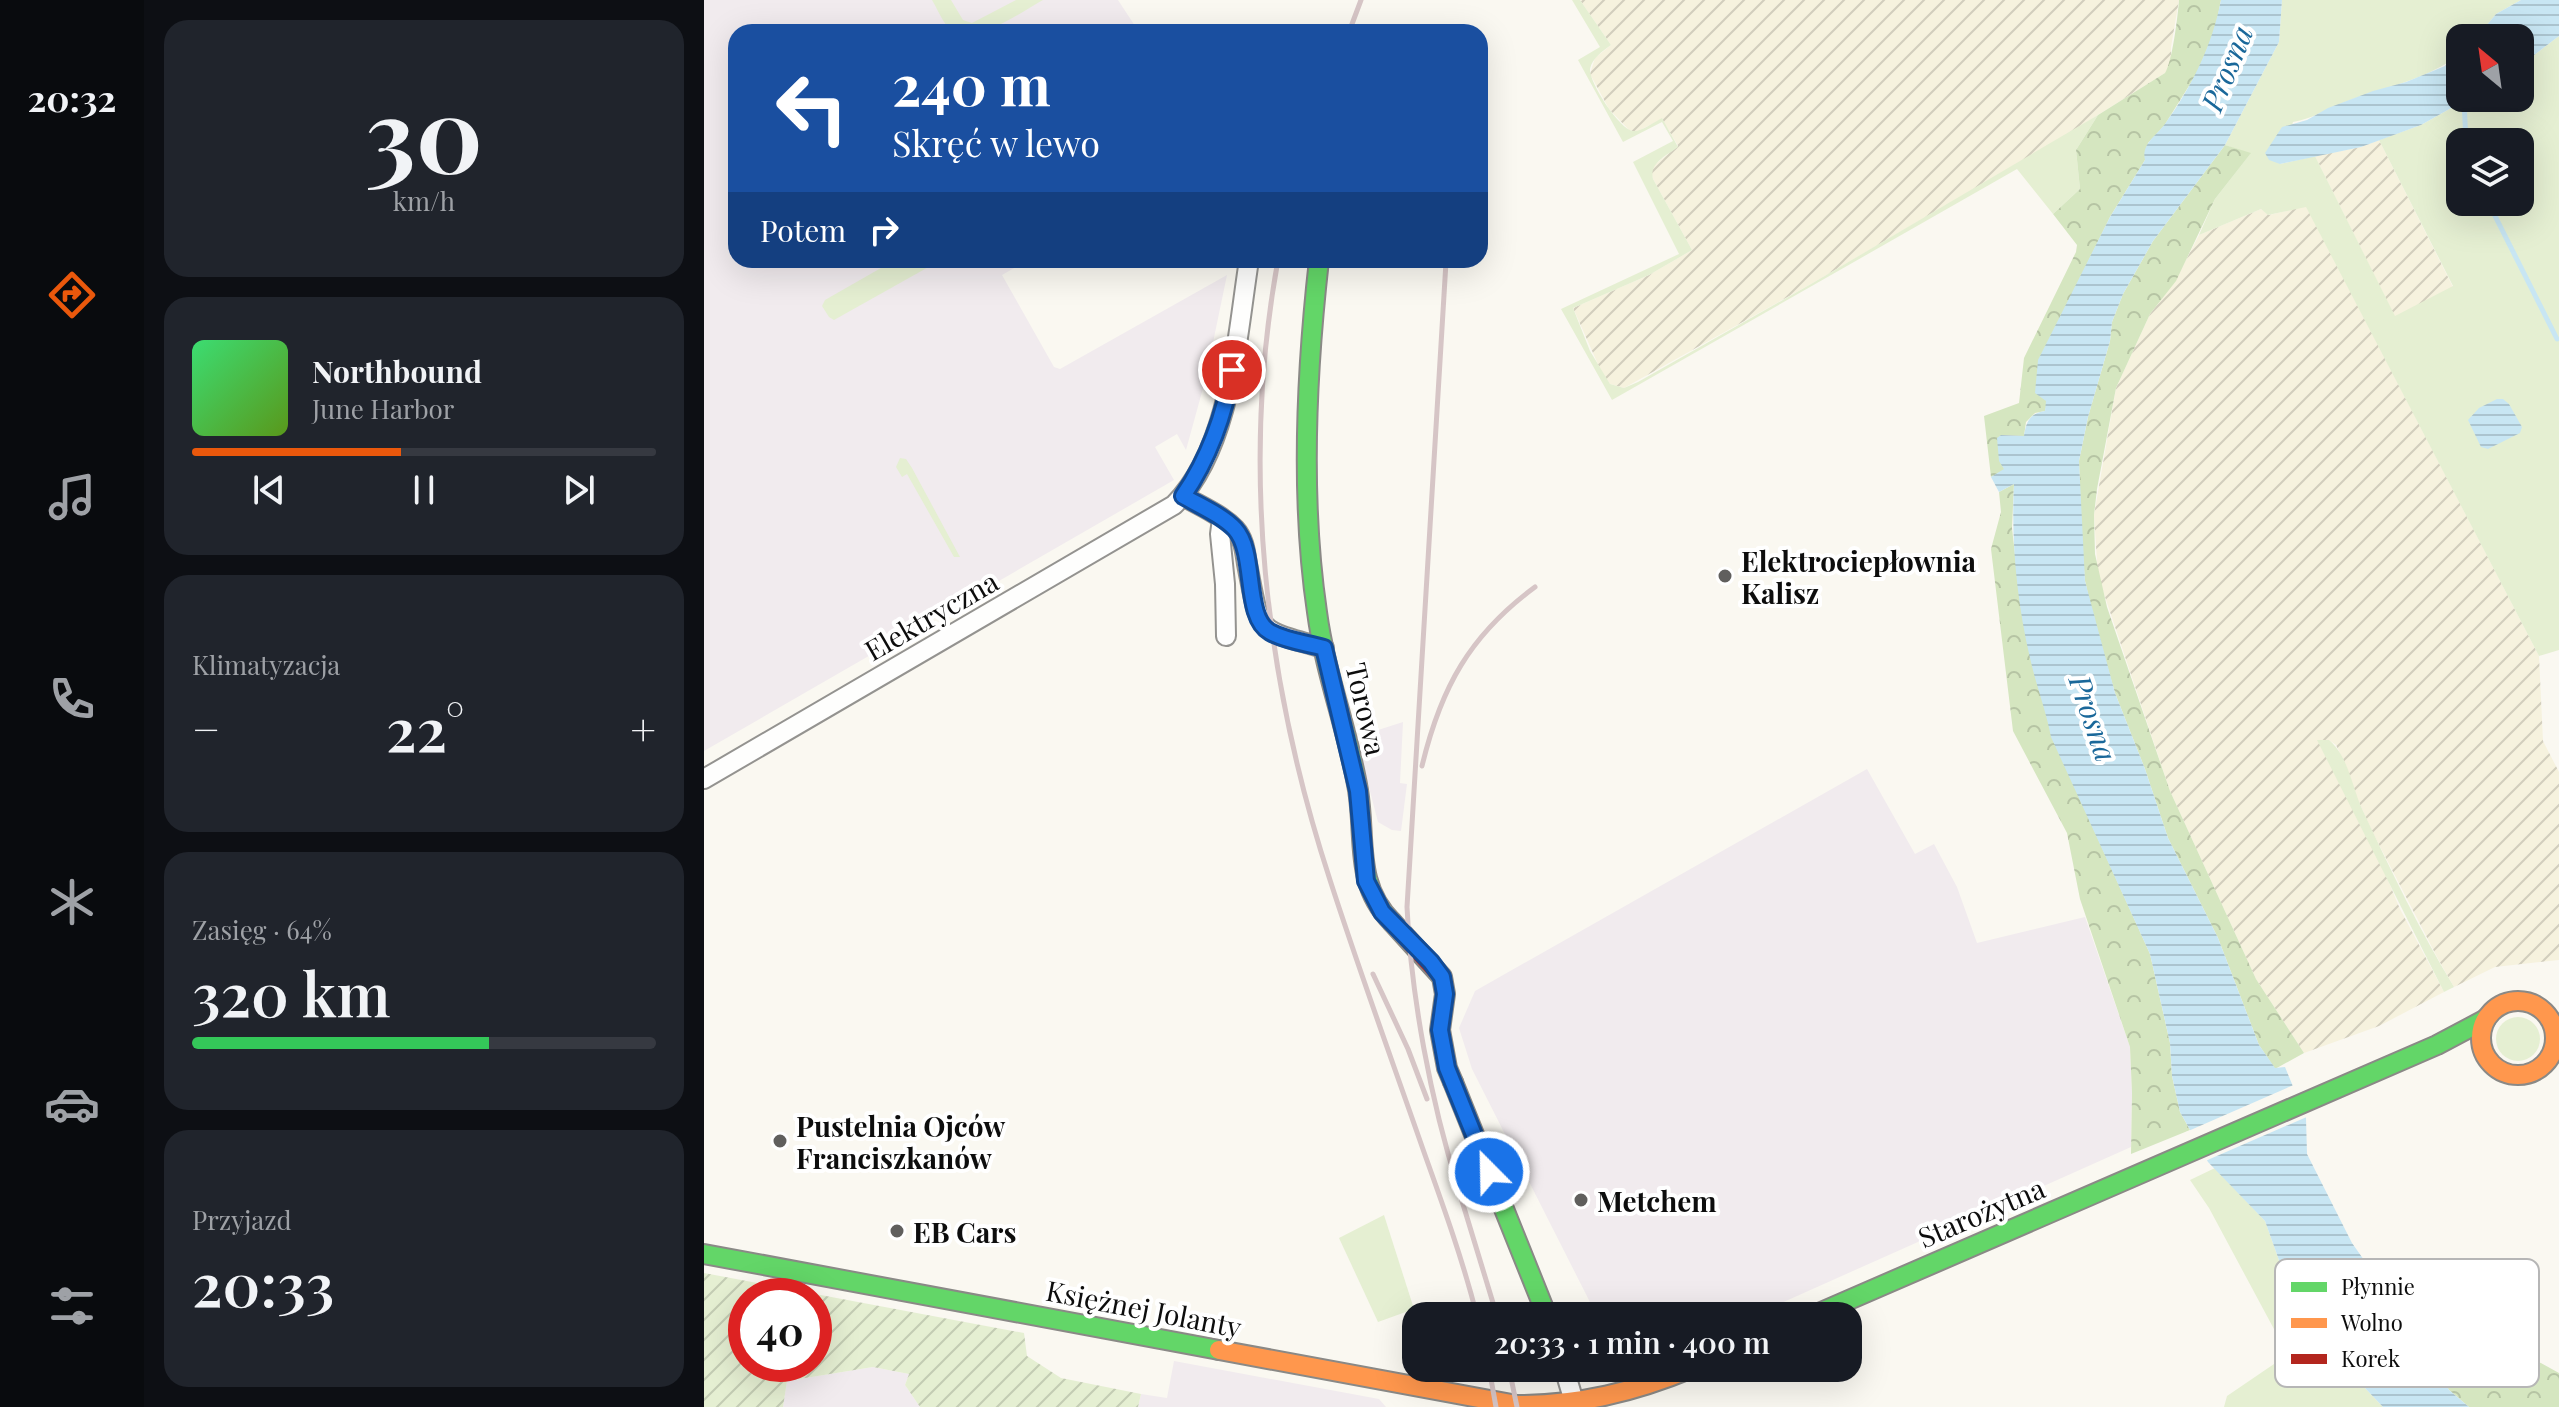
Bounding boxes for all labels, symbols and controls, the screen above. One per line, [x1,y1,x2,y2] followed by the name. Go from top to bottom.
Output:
[2190,19,2261,118] water label: Prosna
[2446,24,2534,112] north arrow
[2446,24,2534,216] map controls
[892,46,1051,121] text: 240 m
[760,56,864,160] icon: left
[365,61,483,200] text: 30
[28,73,116,121] text: 20:32
[892,118,1100,166] text: Skręć w lewo
[2446,128,2534,216] button: layers
[393,183,455,218] text: km/h
[862,208,906,252] icon: right
[760,210,846,250] text: Potem
[44,267,100,323] icon: directions
[1198,336,1266,404] pin
[1210,348,1254,392] icon: arrive
[312,351,482,391] text: Northbound
[312,391,454,426] text: June Harbor
[247,468,291,512] icon: previous
[402,468,446,512] icon: pause
[557,468,601,512] icon: next
[44,469,100,525] icon: music
[1741,542,1977,611] place label: Elektrociepłownia Kalisz
[858,562,1004,668] street label: Elektryczna
[1716,567,1734,585] marker: Elektrociepłownia Kalisz
[192,647,340,682] text: Klimatyzacja
[1338,659,1396,759] street label: Torowa
[2060,668,2127,767] water label: Prosna
[44,671,100,727] icon: phone
[386,687,465,767] text: 22°
[192,698,220,757] text: −
[630,698,656,757] text: +
[44,874,100,930] icon: climate
[192,912,332,947] text: Zasięg · 64%
[192,952,390,1032] text: 320 km
[44,1076,100,1132] icon: car
[796,1107,1006,1176] place label: Pustelnia Ojców Franciszkanów
[1447,1130,1531,1214] position arrow
[771,1132,789,1150] marker: Pustelnia Ojców Franciszkanów
[1912,1169,2050,1255] street label: Starożytna
[1597,1182,1716,1219] place label: Metchem
[1572,1191,1590,1209] marker: Metchem
[192,1202,292,1237] text: Przyjazd
[913,1213,1016,1250] place label: EB Cars
[888,1222,906,1240] marker: EB Cars
[192,1242,334,1322] text: 20:33
[2275,1259,2539,1387] legend
[1043,1271,1245,1345] street label: Księżnej Jolanty
[2341,1271,2415,1301] text: Płynnie
[44,1278,100,1334] icon: filters
[728,1278,832,1382] speed limit sign: 40
[2340,1307,2403,1337] text: Wolno
[1494,1322,1770,1362] text: 20:33 · 1 min · 400 m
[2341,1343,2400,1373] text: Korek

